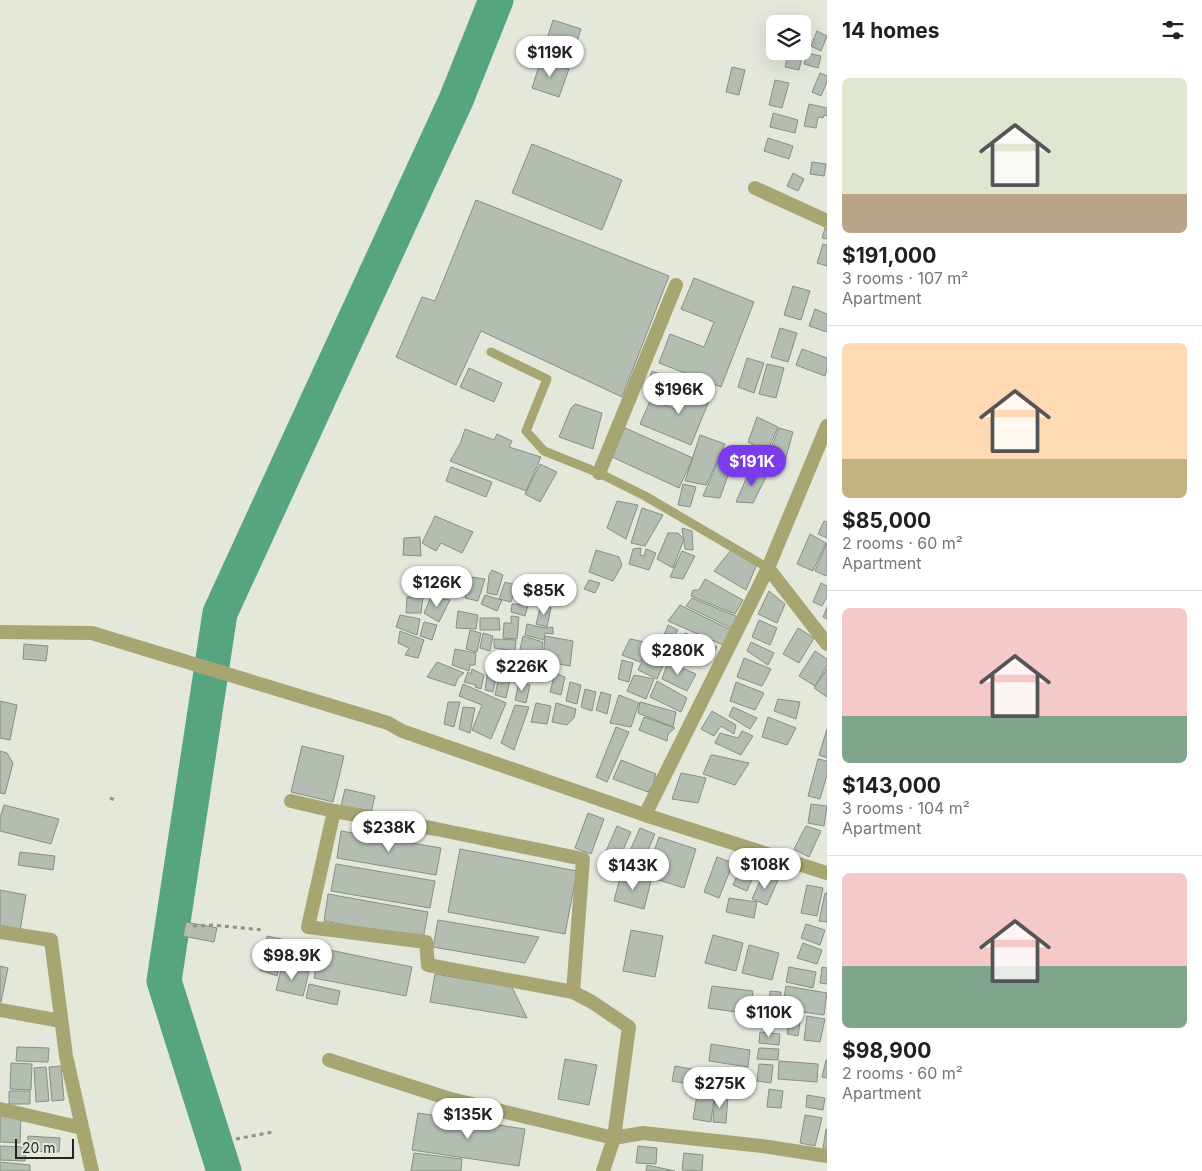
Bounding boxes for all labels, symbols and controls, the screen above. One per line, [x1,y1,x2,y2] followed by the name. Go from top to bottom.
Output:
[766,15,811,60] map controls
[766,15,811,60] button: layers
[1159,16,1187,44] icon: filters
[842,18,940,43] text: 14 homes
[515,36,585,78] pin: $119K
[527,42,573,62] text: $119K
[970,110,1060,200] icon: home
[842,243,936,268] text: $191,000
[842,268,968,288] text: 3 rooms · 107 m²
[842,288,922,308] text: Apartment
[644,372,714,415] pin: $196K
[970,376,1060,466] icon: home
[654,379,704,399] text: $196K
[717,444,787,487] pin: $191K
[729,451,775,471] text: $191K
[842,508,931,533] text: $85,000
[842,533,963,553] text: 2 rooms · 60 m²
[842,553,922,573] text: Apartment
[402,566,472,608] pin: $126K
[412,572,462,592] text: $126K
[514,574,574,616] pin: $85K
[523,580,565,600] text: $85K
[643,634,713,676] pin: $280K
[651,640,705,660] text: $280K
[970,641,1060,731] icon: home
[487,650,557,692] pin: $226K
[496,656,548,676] text: $226K
[842,773,941,798] text: $143,000
[842,798,970,818] text: 3 rooms · 104 m²
[354,810,424,853] pin: $238K
[363,817,415,837] text: $238K
[842,818,922,838] text: Apartment
[598,848,668,891] pin: $143K
[730,848,800,890] pin: $108K
[740,854,790,874] text: $108K
[608,855,658,875] text: $143K
[970,906,1060,996] icon: home
[251,938,333,981] pin: $98.9K
[263,945,321,965] text: $98.9K
[734,996,804,1038] pin: $110K
[746,1002,792,1022] text: $110K
[842,1038,931,1063] text: $98,900
[842,1063,963,1083] text: 2 rooms · 60 m²
[685,1066,755,1109] pin: $275K
[694,1073,746,1093] text: $275K
[842,1083,922,1103] text: Apartment
[433,1098,503,1140] pin: $135K
[443,1104,493,1124] text: $135K
[15,1136,74,1159] scale bar
[22,1139,56,1156] text: 20 m

